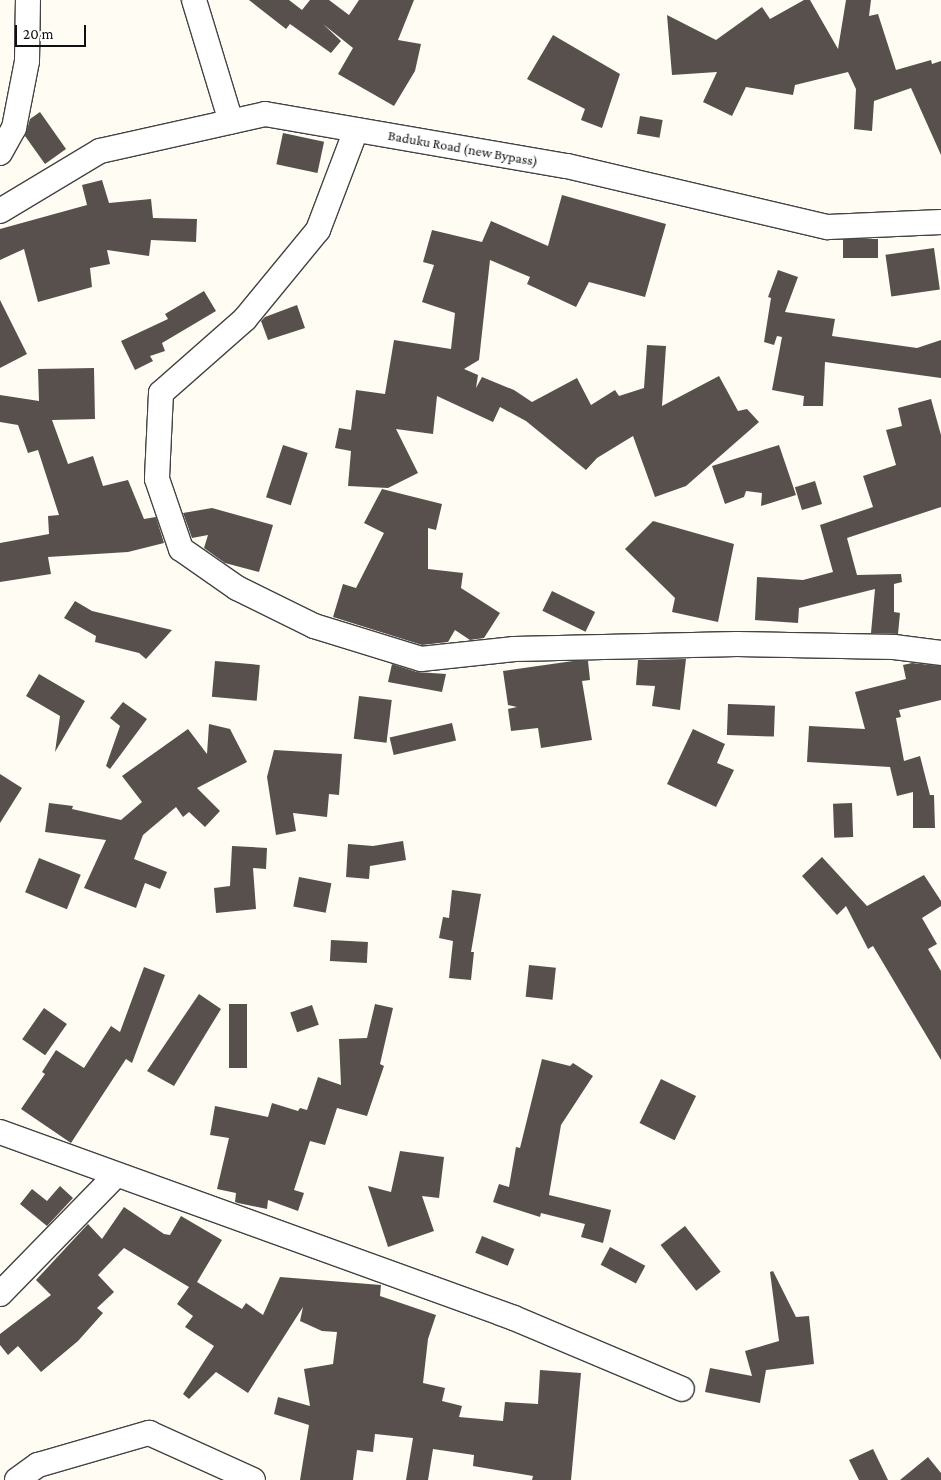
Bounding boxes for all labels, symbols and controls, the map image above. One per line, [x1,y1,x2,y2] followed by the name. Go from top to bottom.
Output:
[18,15,89,47] scale bar
[23,26,54,42] text: 20 m
[387,127,539,169] street label: Baduku Road (new Bypass)

